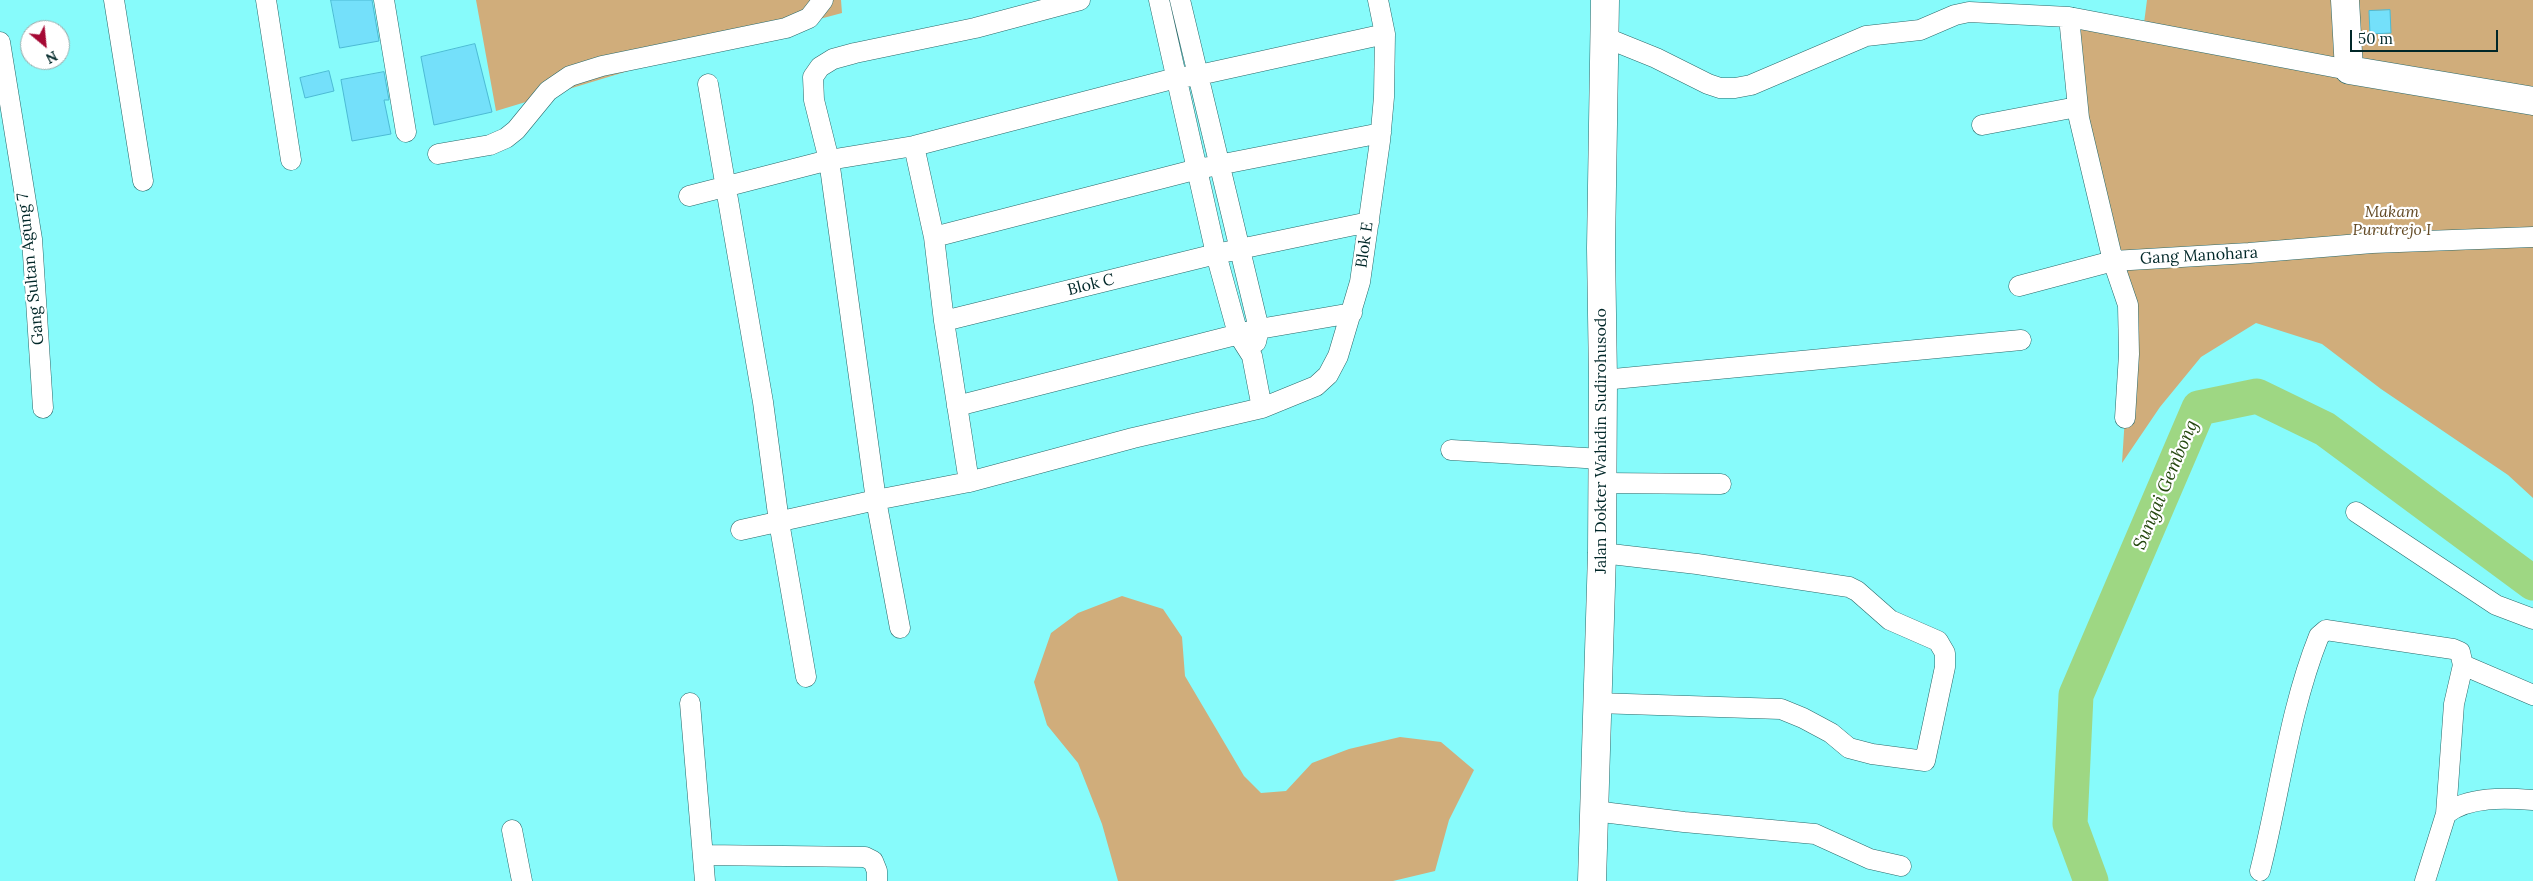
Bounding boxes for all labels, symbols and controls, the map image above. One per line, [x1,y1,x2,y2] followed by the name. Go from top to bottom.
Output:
[20,20,70,70] north arrow
[2353,20,2500,52] scale bar
[2358,29,2393,48] text: 50 m
[43,47,61,68] text: N
[13,192,49,346] street label: Gang Sultan Agung 7
[2353,202,2431,240] park label: Makam Purutrejo I
[1352,221,1378,269] street label: Blok E
[2140,243,2258,269] street label: Gang Manohara
[1066,270,1116,300] street label: Blok C
[1591,308,1611,574] street label: Jalan Dokter Wahidin Sudirohusodo
[2129,417,2203,553] water label: Sungai Gembong

